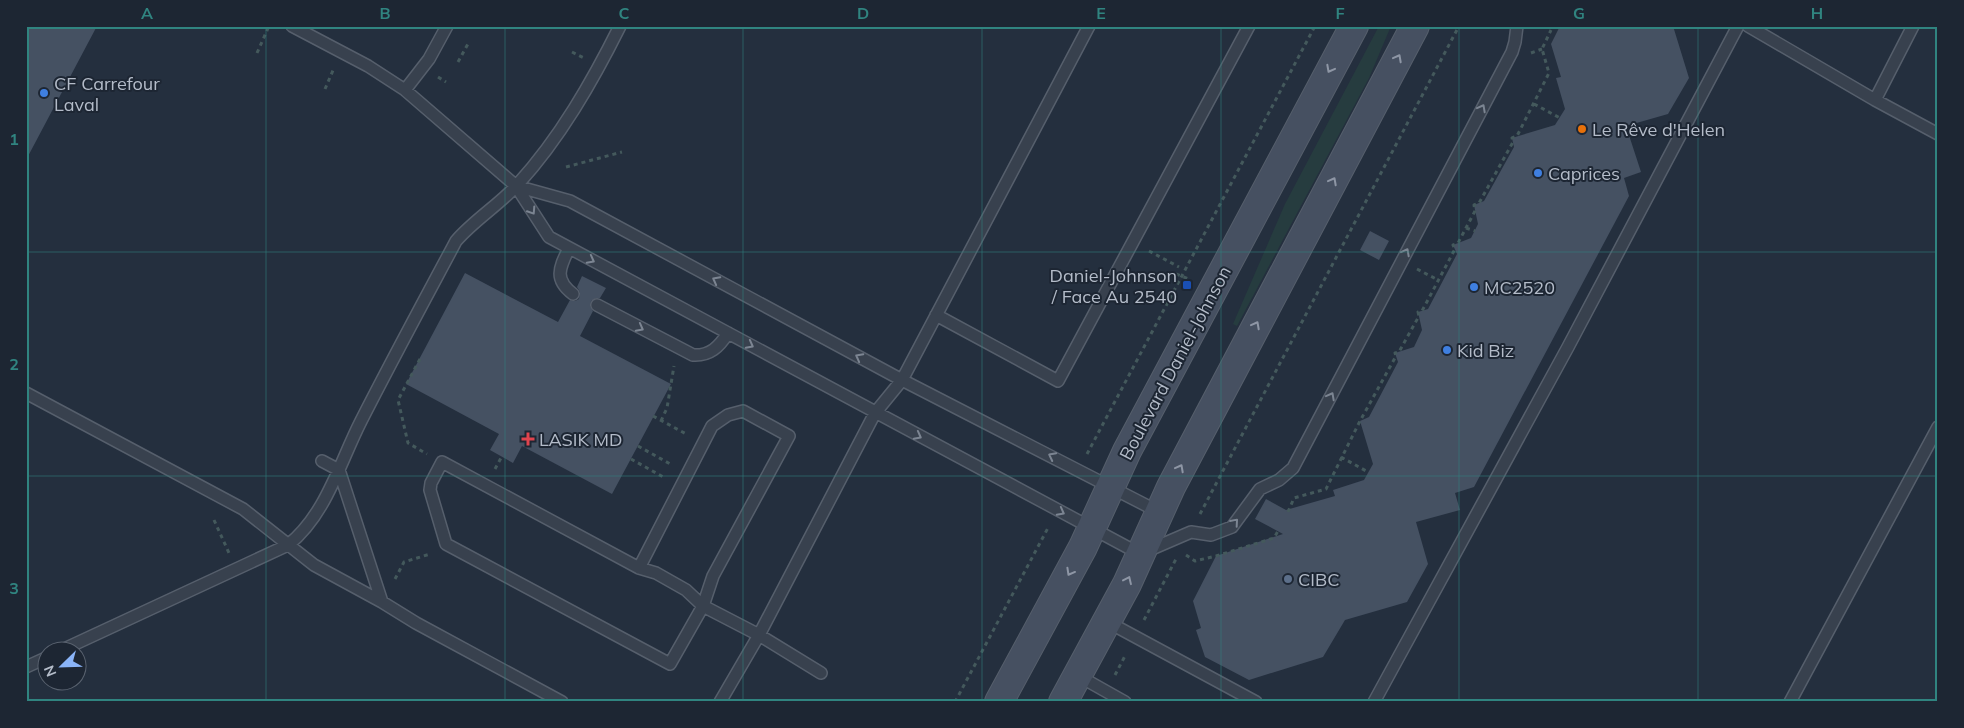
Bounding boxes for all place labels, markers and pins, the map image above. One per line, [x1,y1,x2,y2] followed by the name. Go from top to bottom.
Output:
[54,72,160,116] place label: CF Carrefour Laval
[38,87,50,99] marker: CF Carrefour Laval
[1592,118,1725,141] place label: Le Rêve d'Helen
[1576,123,1588,135] marker: Le Rêve d'Helen
[1548,162,1620,185] place label: Caprices
[1532,167,1544,179] marker: Caprices
[1050,264,1177,308] place label: Daniel-Johnson / Face Au 2540
[1484,276,1555,299] place label: MC2520
[1181,279,1193,291] marker: Daniel-Johnson / Face Au 2540
[1468,281,1480,293] marker: MC2520
[1457,339,1514,362] place label: Kid Biz
[1441,344,1453,356] marker: Kid Biz
[539,428,622,451] place label: LASIK MD
[521,432,535,446] marker: LASIK MD
[1298,568,1340,591] place label: CIBC
[1282,573,1294,585] marker: CIBC

